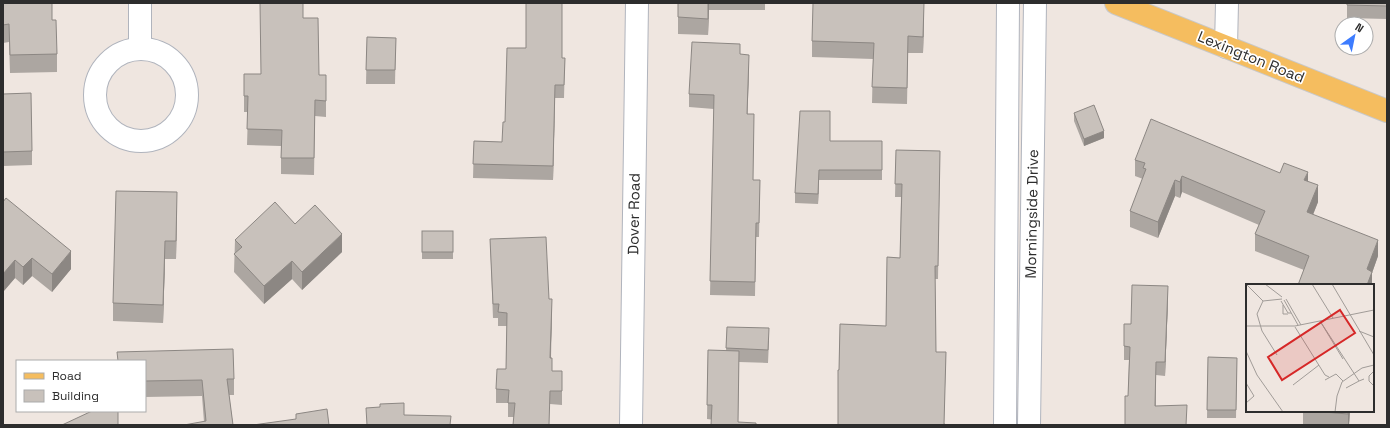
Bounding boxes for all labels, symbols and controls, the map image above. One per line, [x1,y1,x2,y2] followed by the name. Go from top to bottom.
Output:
[1334,16,1374,56] north arrow
[1353,20,1366,35] text: N
[1195,26,1307,87] street label: Lexington Road
[1021,149,1042,279] street label: Morningside Drive
[623,173,644,255] street label: Dover Road
[1246,284,1374,412] inset map
[16,360,146,412] legend
[52,368,81,384] text: Road
[52,388,99,404] text: Building

